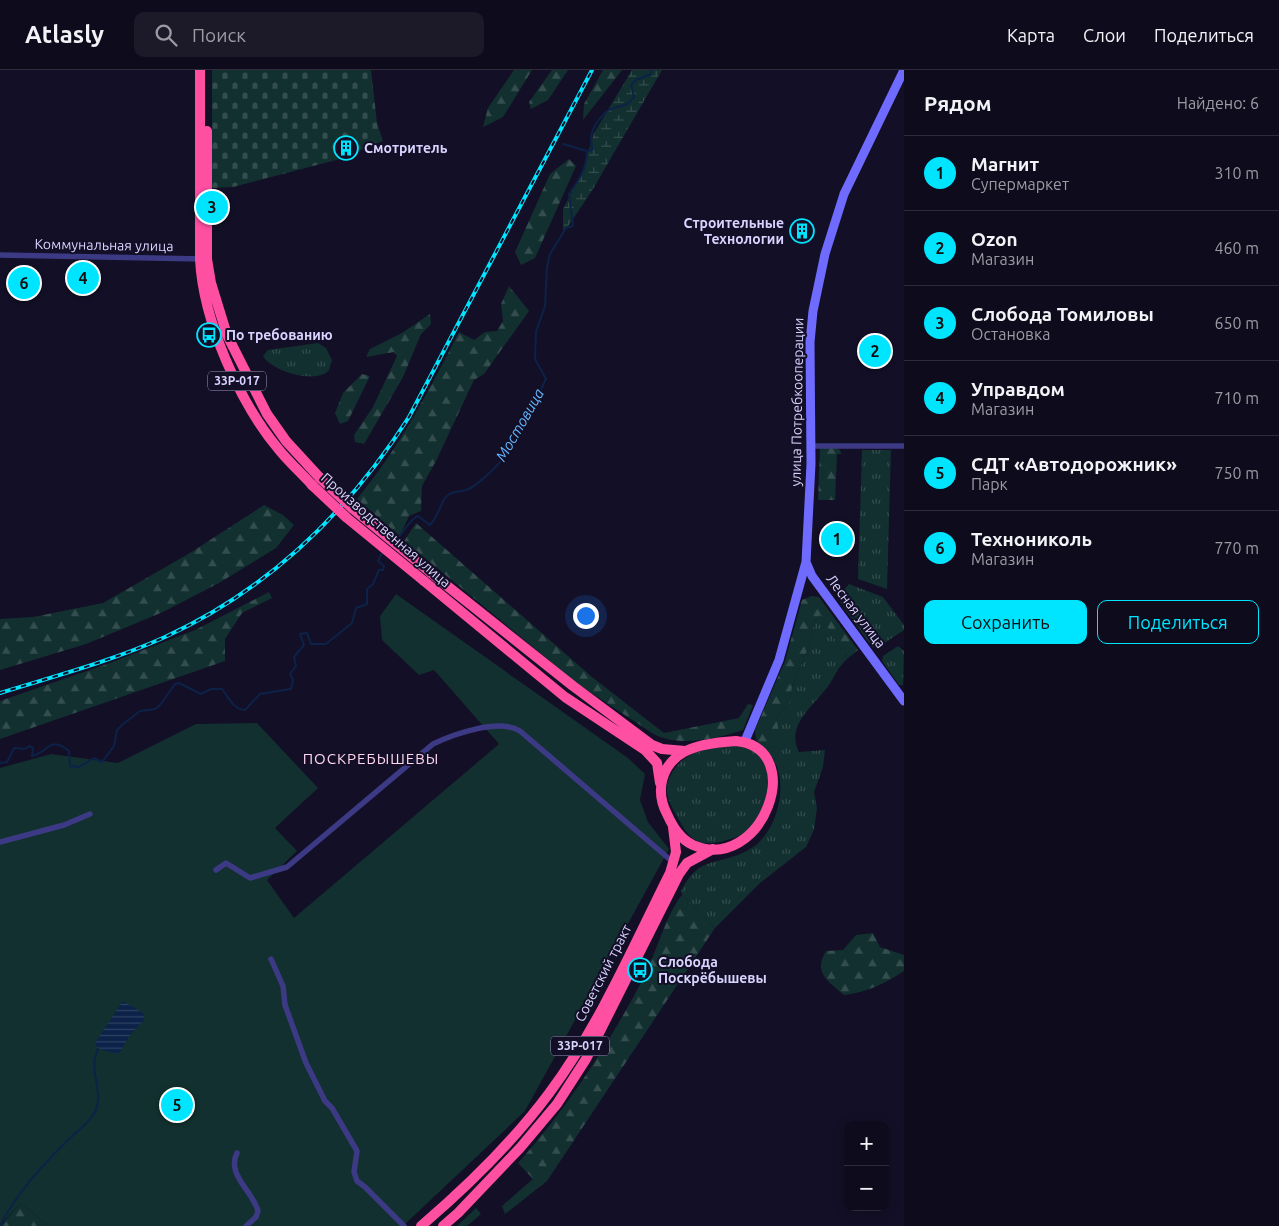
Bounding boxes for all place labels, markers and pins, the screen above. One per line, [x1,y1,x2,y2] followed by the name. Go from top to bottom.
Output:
[333,135,359,161] building icon: Смотритель
[364,140,448,156] place label: Смотритель
[196,188,228,226] pin: 3
[684,215,784,247] place label: Строительные Технологии
[789,218,815,244] building icon: Строительные Технологии
[67,259,99,297] pin: 4
[8,264,40,302] pin: 6
[196,322,222,348] bus stop icon: По требованию
[226,327,333,343] place label: По требованию
[859,332,891,370] pin: 2
[821,520,853,558] pin: 1
[658,954,767,986] place label: Слобода Поскрёбышевы
[627,957,653,983] bus stop icon: Слобода Поскрёбышевы
[161,1086,193,1124] pin: 5

